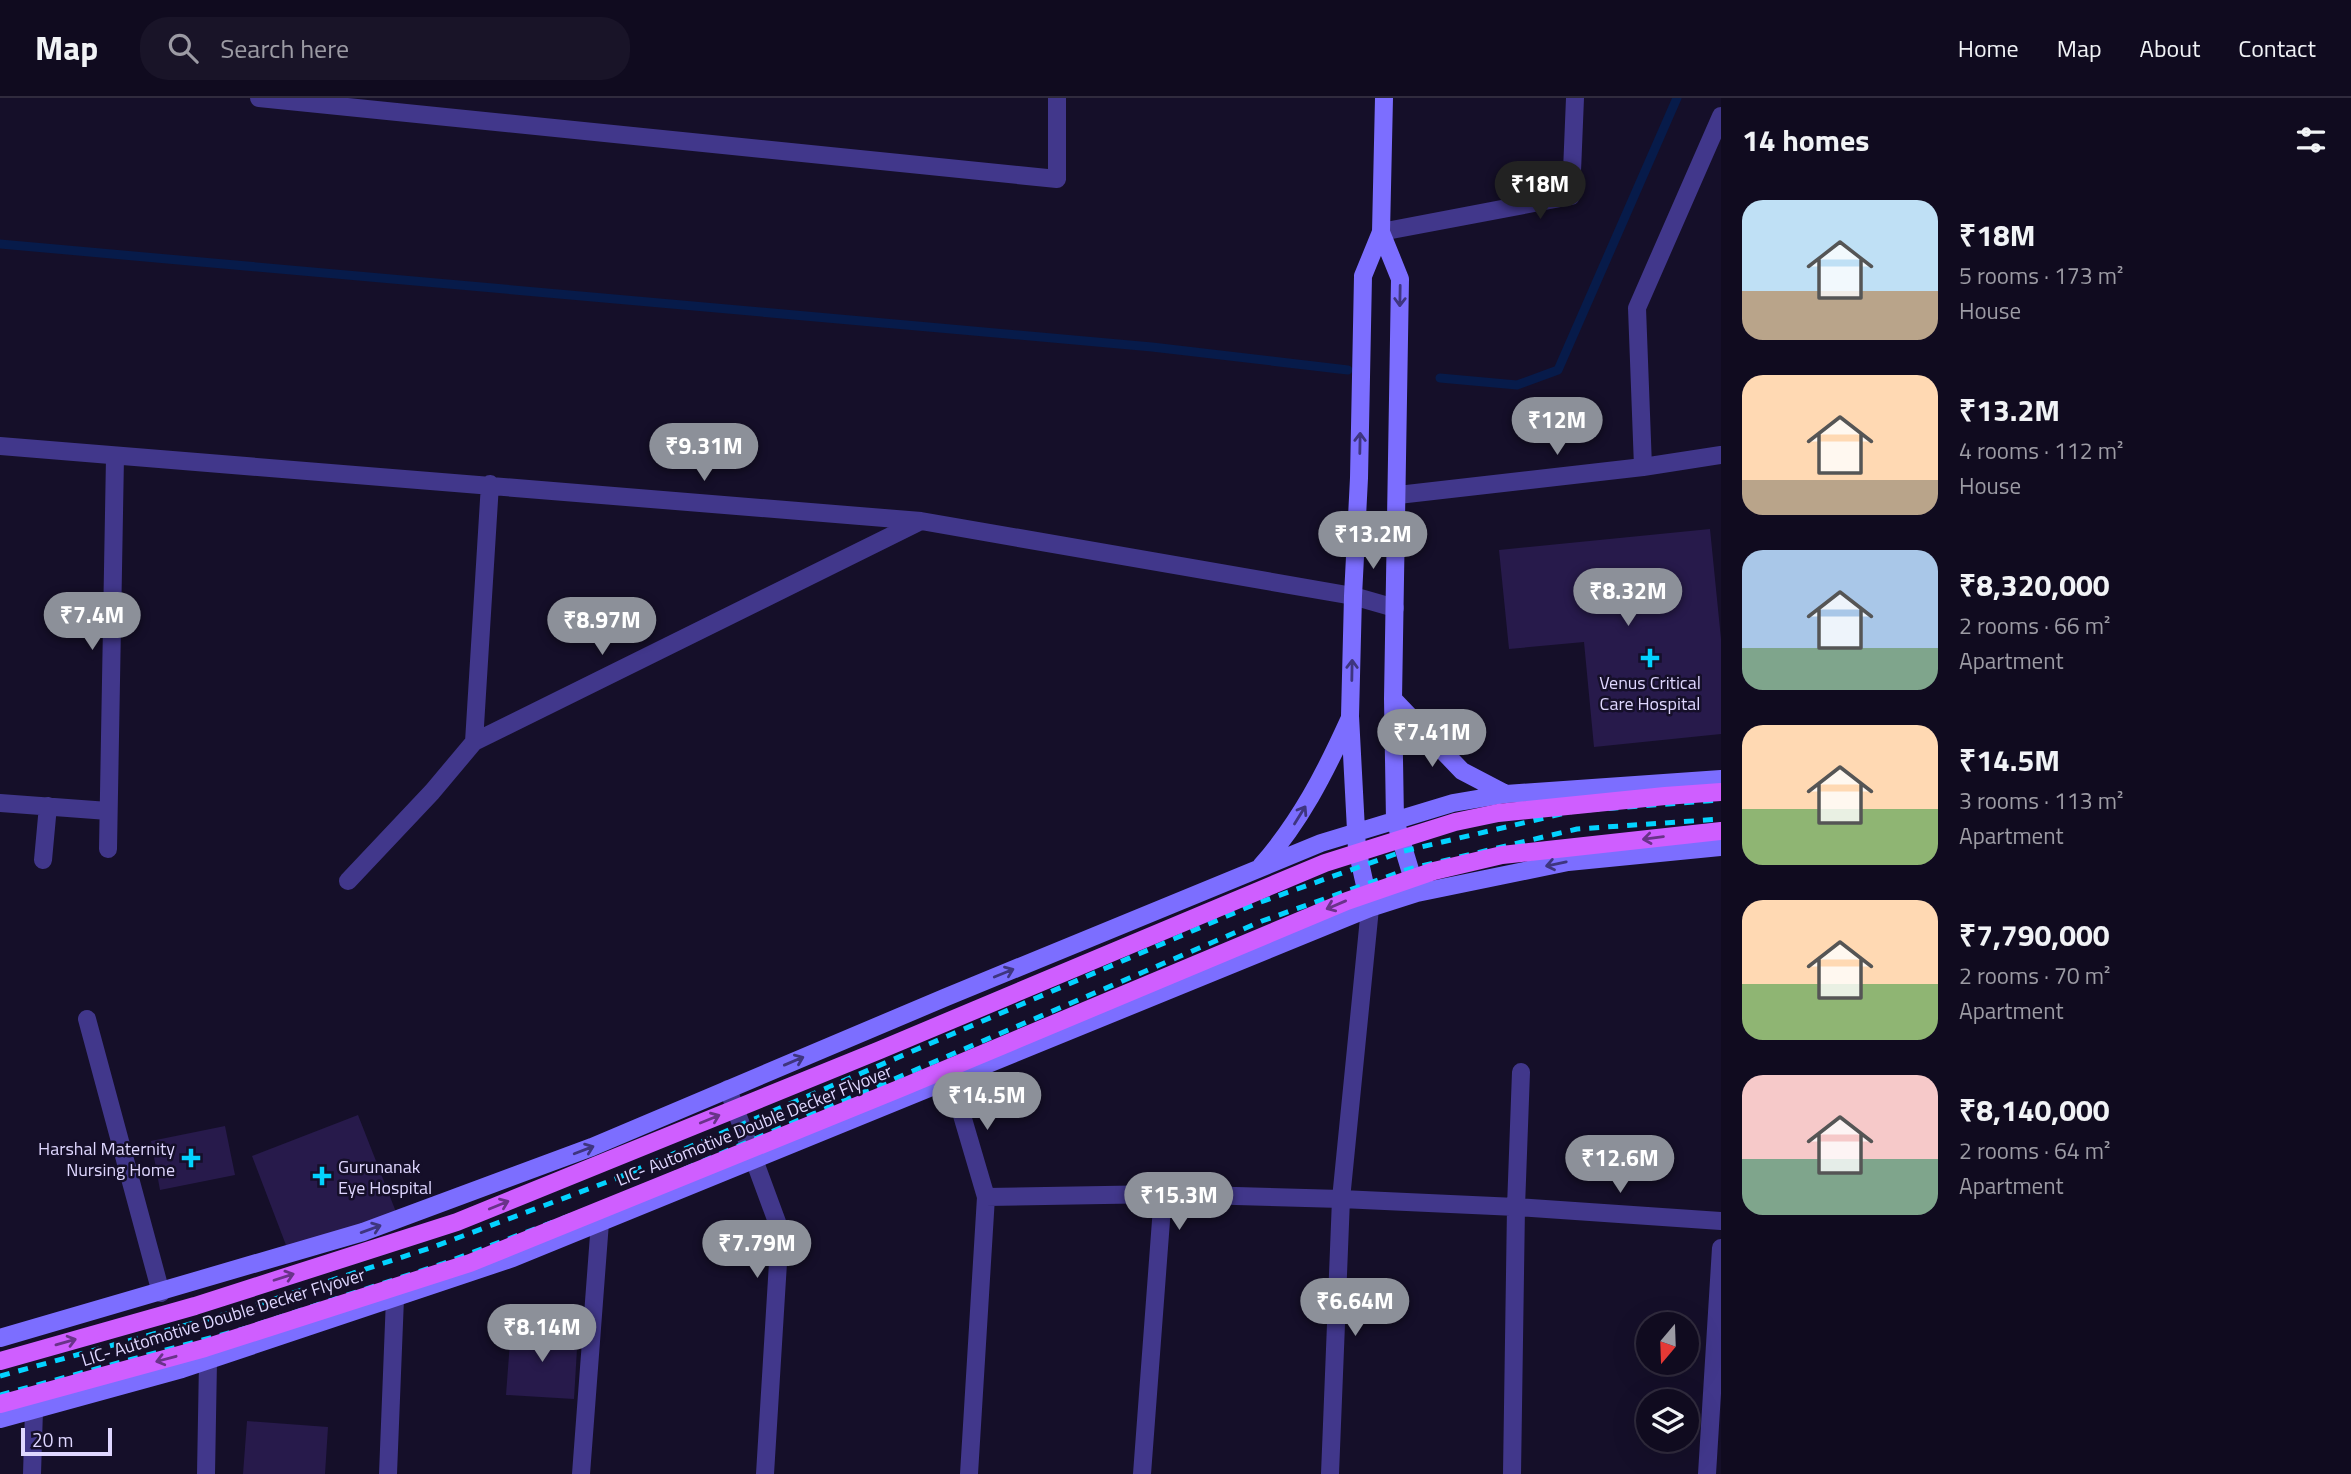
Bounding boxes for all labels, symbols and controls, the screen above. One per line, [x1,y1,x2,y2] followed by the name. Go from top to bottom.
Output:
[140,17,630,80] search box
[35,23,98,73] text: Map
[164,29,202,67] icon: search
[220,29,349,68] text: Search here
[1958,30,2019,66] text: Home
[2057,30,2102,66] text: Map
[2140,30,2200,66] text: About
[2238,30,2316,66] text: Contact
[1742,117,1869,163] text: 14 homes
[2292,121,2330,159] icon: filters
[1499,162,1581,221] pin: ₹18M
[1511,166,1569,201] text: ₹18M
[1959,212,2036,258] text: ₹18M
[1798,228,1882,312] icon: home
[1959,258,2123,293] text: 5 rooms · 173 m²
[1393,284,1407,307] one-way arrow
[1959,293,2021,328] text: House
[1959,387,2060,433] text: ₹13.2M
[1516,398,1598,457] pin: ₹12M
[1528,402,1586,437] text: ₹12M
[1798,403,1882,487] icon: home
[647,424,761,483] pin: ₹9.31M
[665,428,743,463] text: ₹9.31M
[1353,431,1367,454] one-way arrow
[1959,433,2123,468] text: 4 rooms · 112 m²
[1959,468,2021,503] text: House
[1316,512,1430,571] pin: ₹13.2M
[1334,516,1412,551] text: ₹13.2M
[1959,562,2110,608] text: ₹8,320,000
[1571,568,1685,628] pin: ₹8.32M
[1589,573,1667,608] text: ₹8.32M
[1798,578,1882,662] icon: home
[43,592,141,652] pin: ₹7.4M
[60,597,124,632] text: ₹7.4M
[545,598,659,657] pin: ₹8.97M
[563,602,641,637] text: ₹8.97M
[1959,608,2110,643] text: 2 rooms · 66 m²
[1959,643,2064,678] text: Apartment
[1640,648,1660,668] marker: Venus Critical Care Hospital
[1345,659,1359,682] one-way arrow
[1599,669,1701,717] place label: Venus Critical Care Hospital
[1375,710,1489,769] pin: ₹7.41M
[1393,714,1471,749] text: ₹7.41M
[1959,737,2060,783] text: ₹14.5M
[1798,753,1882,837] icon: home
[1959,783,2123,818] text: 3 rooms · 113 m²
[1294,805,1308,825] one-way arrow
[1959,818,2064,853] text: Apartment
[1642,832,1665,845] one-way arrow
[1545,858,1568,872] one-way arrow
[1326,900,1348,913] one-way arrow
[1959,912,2110,958] text: ₹7,790,000
[1798,928,1882,1012] icon: home
[1959,958,2110,993] text: 2 rooms · 70 m²
[992,966,1014,979] one-way arrow
[1959,993,2064,1028] text: Apartment
[783,1054,804,1067] one-way arrow
[612,1057,896,1193] street label: LIC- Automotive Double Decker Flyover
[930,1072,1044,1132] pin: ₹14.5M
[948,1077,1026,1112] text: ₹14.5M
[1959,1087,2110,1133] text: ₹8,140,000
[1798,1103,1882,1187] icon: home
[699,1112,720,1125] one-way arrow
[1959,1133,2110,1168] text: 2 rooms · 64 m²
[38,1135,175,1183] place label: Harshal Maternity Nursing Home
[1563,1136,1677,1195] pin: ₹12.6M
[1581,1140,1659,1175] text: ₹12.6M
[573,1143,595,1155] one-way arrow
[181,1148,201,1168] marker: Harshal Maternity Nursing Home
[338,1153,432,1201] place label: Gurunanak Eye Hospital
[312,1166,332,1186] marker: Gurunanak Eye Hospital
[1959,1168,2064,1203] text: Apartment
[1122,1172,1236,1232] pin: ₹15.3M
[1140,1177,1218,1212] text: ₹15.3M
[488,1197,510,1210] one-way arrow
[700,1220,814,1280] pin: ₹7.79M
[359,1222,381,1234] one-way arrow
[718,1225,796,1260] text: ₹7.79M
[78,1261,368,1373] street label: LIC- Automotive Double Decker Flyover
[272,1270,294,1282] one-way arrow
[1298,1278,1412,1338] pin: ₹6.64M
[1316,1283,1394,1318] text: ₹6.64M
[485,1304,599,1364] pin: ₹8.14M
[503,1309,581,1344] text: ₹8.14M
[1636,1312,1699,1376] north arrow
[1636,1312,1699,1452] map controls
[54,1335,76,1348] one-way arrow
[155,1353,177,1366] one-way arrow
[1636,1389,1699,1452] button: layers
[21,1425,112,1457] scale bar
[32,1425,73,1454] text: 20 m

